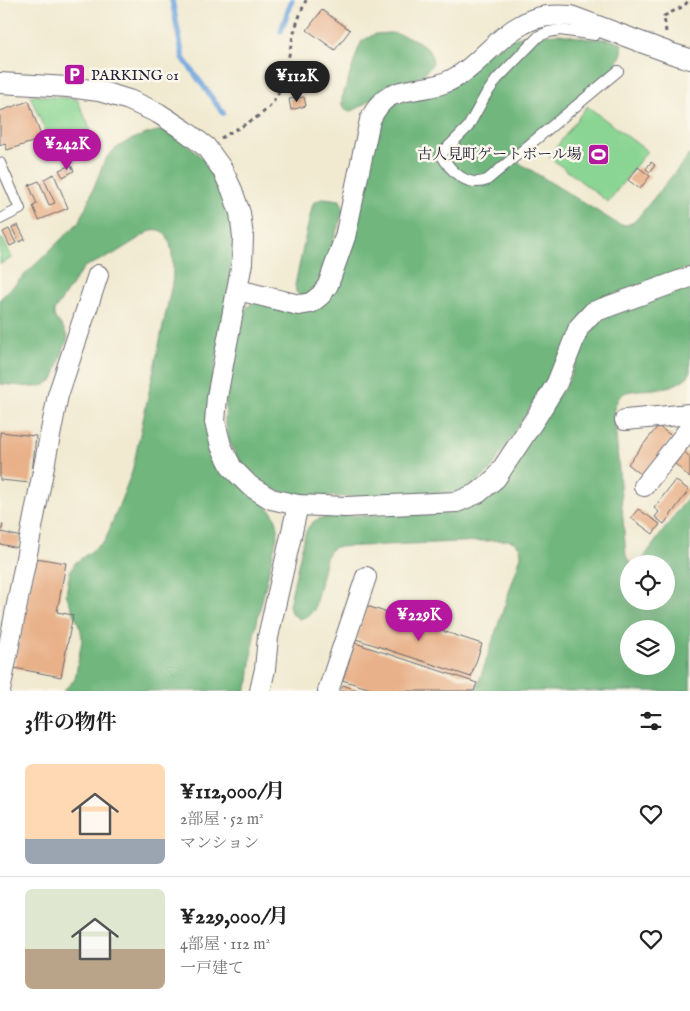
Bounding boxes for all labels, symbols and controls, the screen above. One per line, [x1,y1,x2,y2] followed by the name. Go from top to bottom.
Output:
[262,61,332,103] pin: ¥112K
[63,63,87,87] parking icon: PARKING 01
[91,66,179,85] place label: PARKING 01
[276,67,318,87] text: ¥112K
[32,128,102,171] pin: ¥242K
[44,135,90,155] text: ¥242K
[586,142,610,166] sports icon: 古人見町ゲートボール場
[417,145,582,164] place label: 古人見町ゲートボール場
[620,555,675,675] map controls
[620,555,675,610] button: locate
[384,600,454,642] pin: ¥229K
[396,606,442,626] text: ¥229K
[620,620,675,675] button: layers
[637,707,665,735] icon: filters
[25,710,117,737] text: 3件の物件
[180,779,286,806] text: ¥112,000/月
[65,784,125,844] icon: home
[637,800,665,828] icon: heart
[180,810,264,830] text: 2部屋 · 52 m²
[180,834,259,854] text: マンション
[180,904,289,931] text: ¥229,000/月
[65,909,125,969] icon: home
[637,925,665,953] icon: heart
[180,935,270,955] text: 4部屋 · 112 m²
[180,959,244,979] text: 一戸建て

